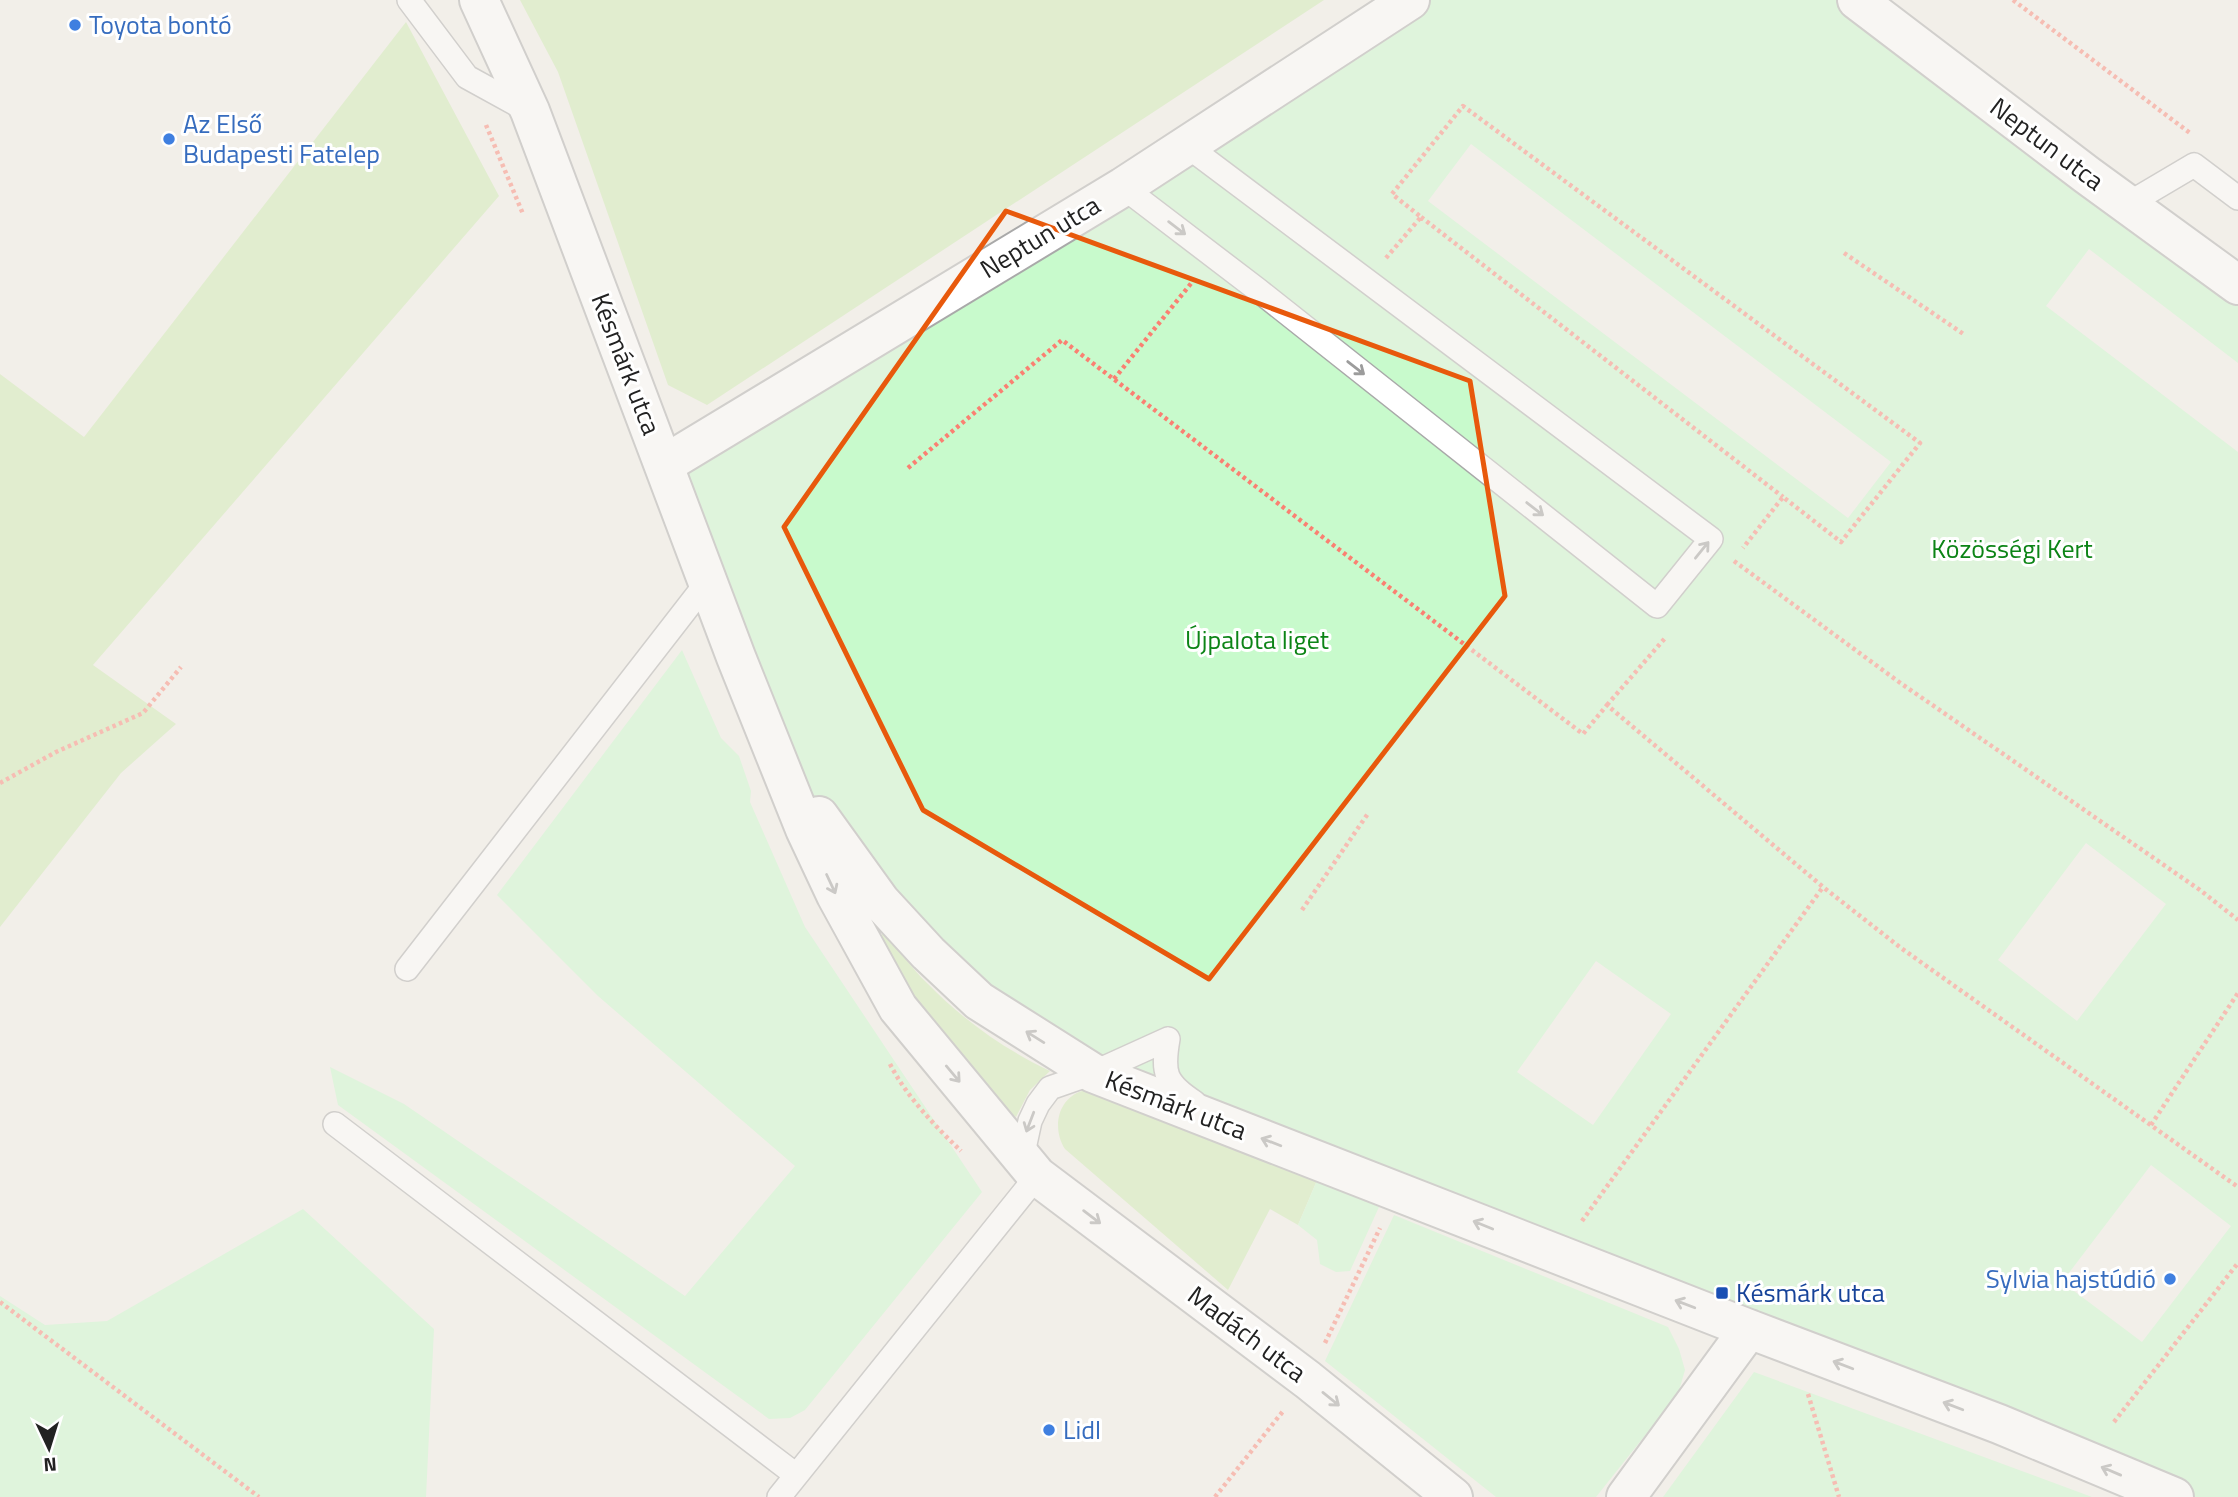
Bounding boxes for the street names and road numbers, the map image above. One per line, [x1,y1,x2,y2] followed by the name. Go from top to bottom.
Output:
[1982,88,2113,200] street label: Neptun utca
[972,185,1107,288] street label: Neptun utca
[582,287,671,440] street label: Késmárk utca
[1100,1060,1253,1149] street label: Késmárk utca
[1180,1276,1315,1391] street label: Madách utca

